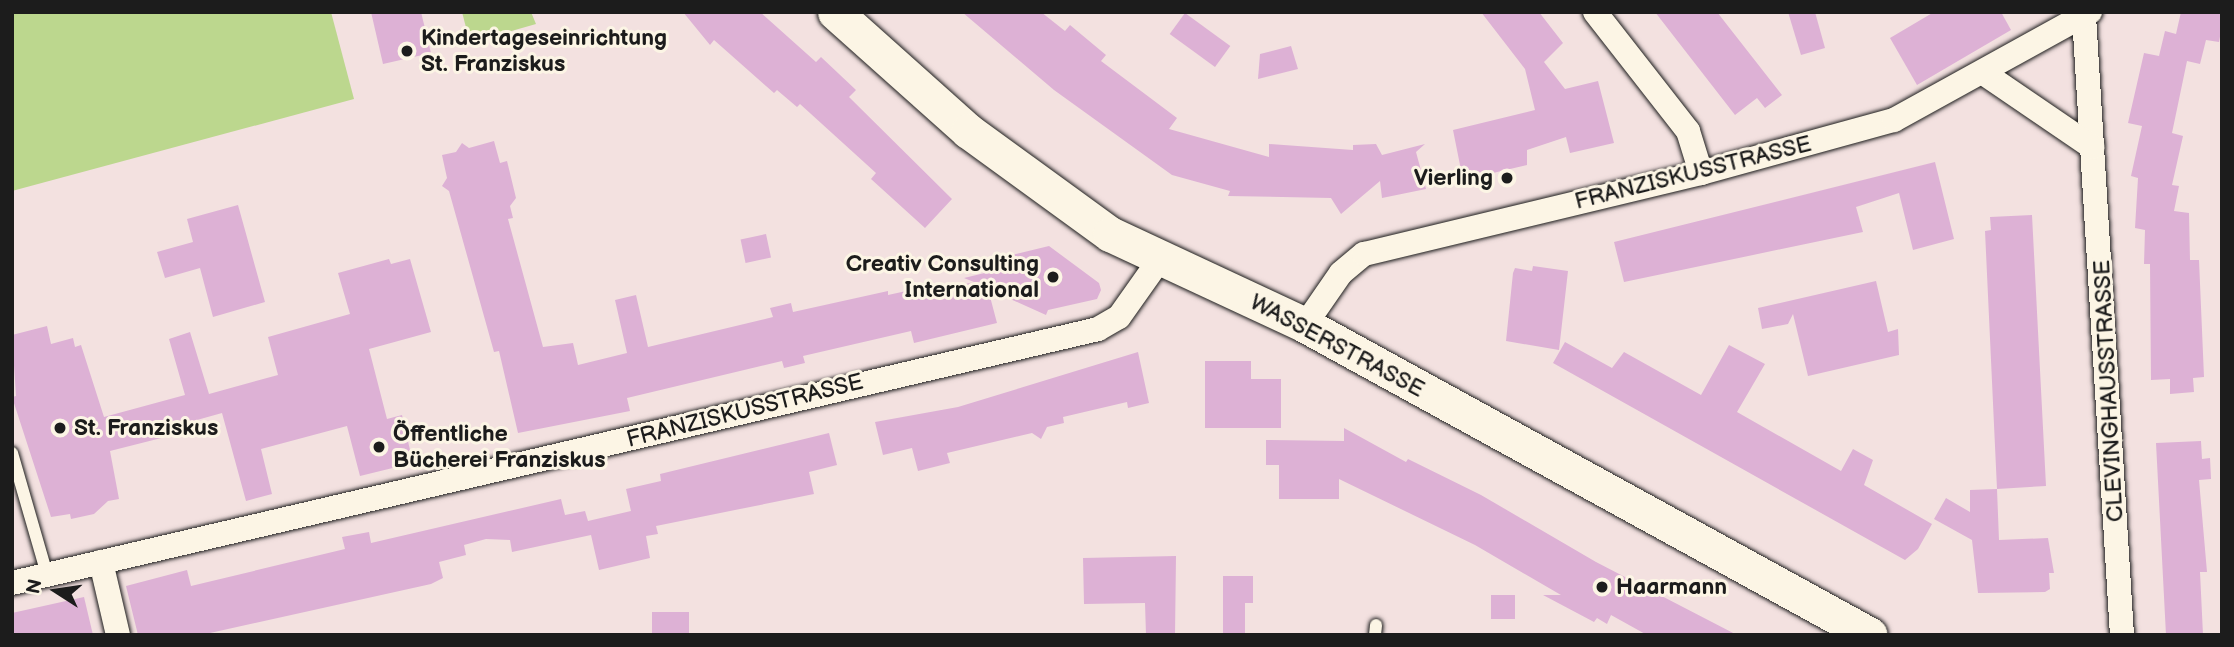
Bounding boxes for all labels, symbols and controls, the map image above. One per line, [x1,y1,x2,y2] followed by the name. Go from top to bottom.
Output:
[421,24,667,78] place label: Kindertageseinrichtung St. Franziskus
[399,43,415,59] marker: Kindertageseinrichtung St. Franziskus
[1572,130,1814,216] street label: FRANZISKUSSTRASSE
[1414,164,1493,192] place label: Vierling
[1499,170,1515,186] marker: Vierling
[846,250,1039,304] place label: Creativ Consulting International
[2088,259,2130,523] street label: CLEVINGHAUSSTRASSE
[1045,269,1061,285] marker: Creativ Consulting International
[1245,288,1429,404] street label: WASSERSTRASSE
[624,368,866,454] street label: FRANZISKUSSTRASSE
[74,414,218,442] place label: St. Franziskus
[52,420,68,436] marker: St. Franziskus
[393,420,605,474] place label: Öffentliche Bücherei Franziskus
[371,439,387,455] marker: Öffentliche Bücherei Franziskus
[21,556,91,626] north arrow
[1616,573,1727,601] place label: Haarmann
[22,577,48,596] text: N
[1594,579,1610,595] marker: Haarmann

